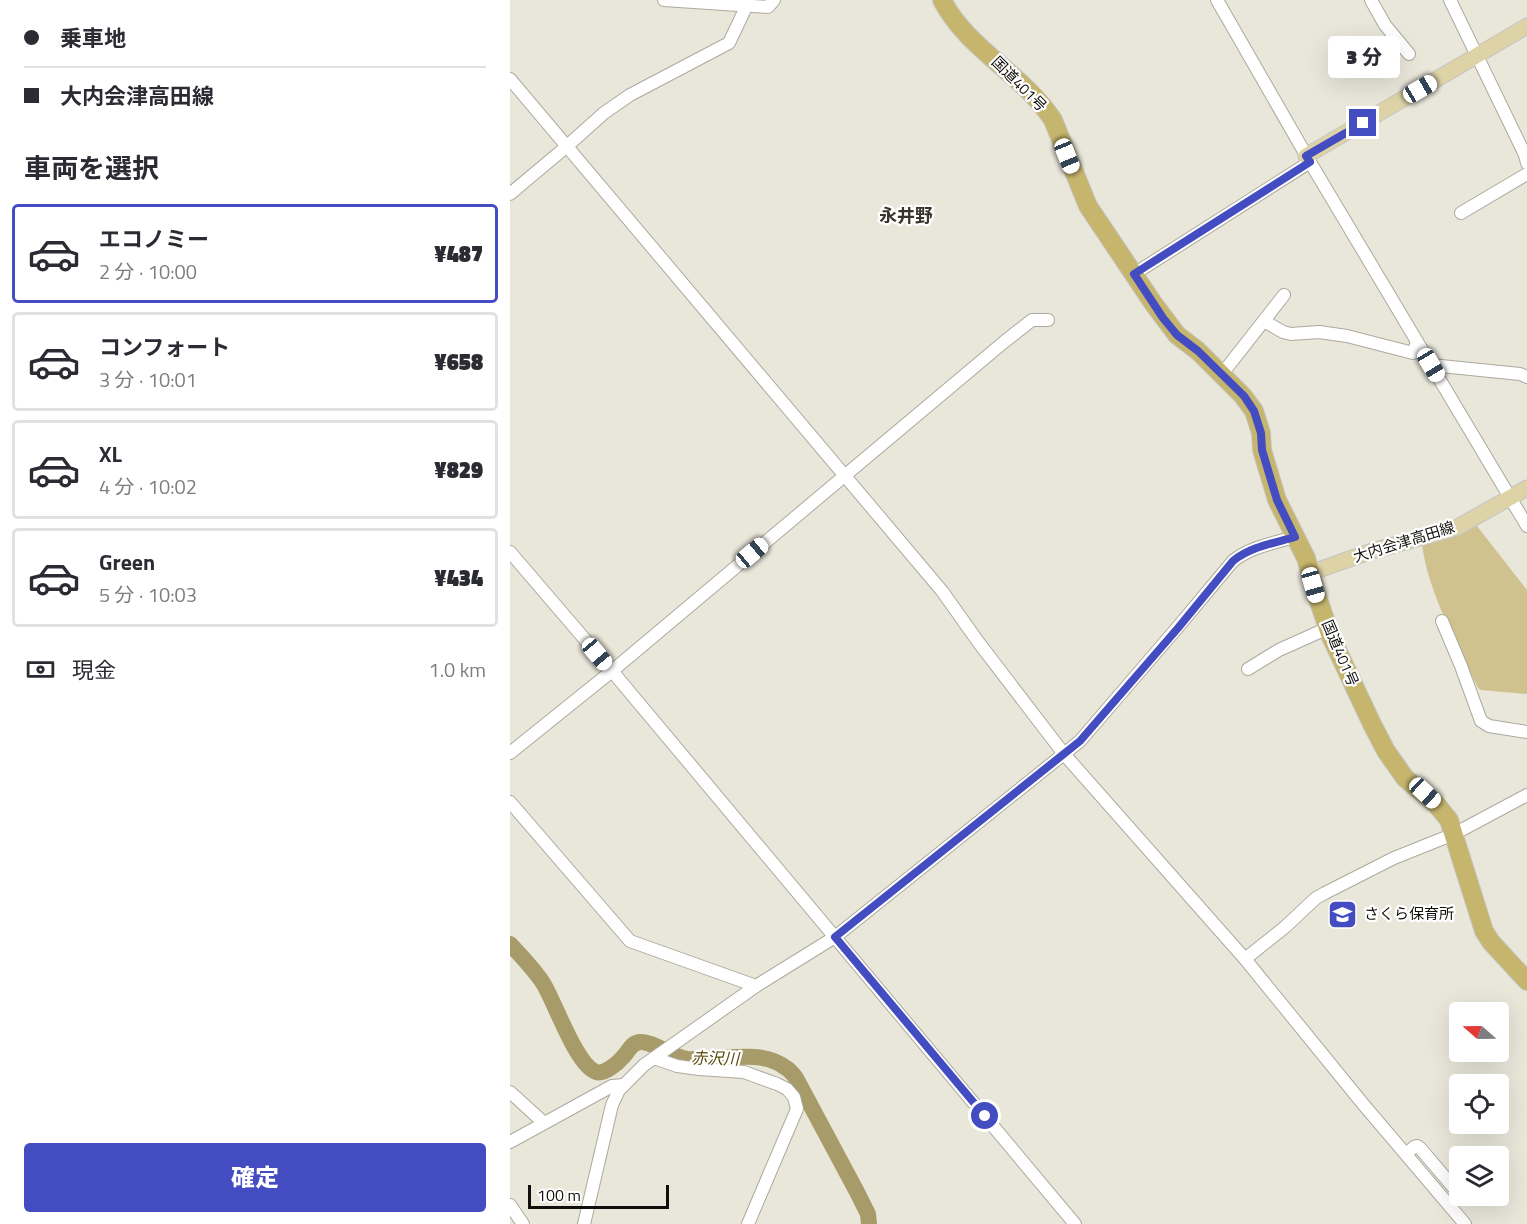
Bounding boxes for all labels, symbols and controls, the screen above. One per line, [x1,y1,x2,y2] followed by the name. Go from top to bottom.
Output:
[60,21,126,55] text: 乗車地
[1327,36,1399,78] callout: 3 分
[1346,41,1382,72] text: 3 分
[986,51,1052,117] street label: 国道401号
[1400,72,1440,106] car
[60,79,214,113] text: 大内会津高田線
[1349,109,1376,136] route end
[1052,136,1082,176] car
[24,147,159,188] text: 車両を選択
[879,202,933,229] district label: 永井野
[99,222,209,256] text: エコノミー
[27,227,81,281] icon: car
[434,237,483,271] text: ¥487
[99,256,197,287] text: 2 分 · 10:00
[99,330,230,364] text: コンフォート
[27,335,81,389] icon: car
[434,345,483,379] text: ¥658
[1414,345,1448,385] car
[99,364,197,395] text: 3 分 · 10:01
[99,437,122,471] text: XL
[27,443,81,497] icon: car
[434,453,483,487] text: ¥829
[99,471,197,502] text: 4 分 · 10:02
[1350,515,1457,568] street label: 大内会津高田線
[732,535,772,571] car
[99,545,155,579] text: Green
[27,551,81,605] icon: car
[434,561,483,595] text: ¥434
[1299,565,1327,605] car
[99,579,197,610] text: 5 分 · 10:03
[1316,616,1365,690] street label: 国道401号
[579,634,615,674] car
[24,653,57,686] icon: cash
[72,653,116,687] text: 現金
[429,654,486,685] text: 1.0 km
[1406,774,1444,812] car
[1327,898,1359,930] school or university icon: さくら保育所
[1364,902,1454,925] place label: さくら保育所
[1449,1002,1509,1062] north arrow
[1449,1002,1509,1206] map controls
[691,1046,741,1070] water label: 赤沢川
[1449,1074,1509,1134] button: locate
[971,1102,998,1129] route start
[24,1143,486,1212] button: 確定
[1449,1146,1509,1206] button: layers
[528,1182,669,1210] scale bar
[537,1183,581,1207] text: 100 m

